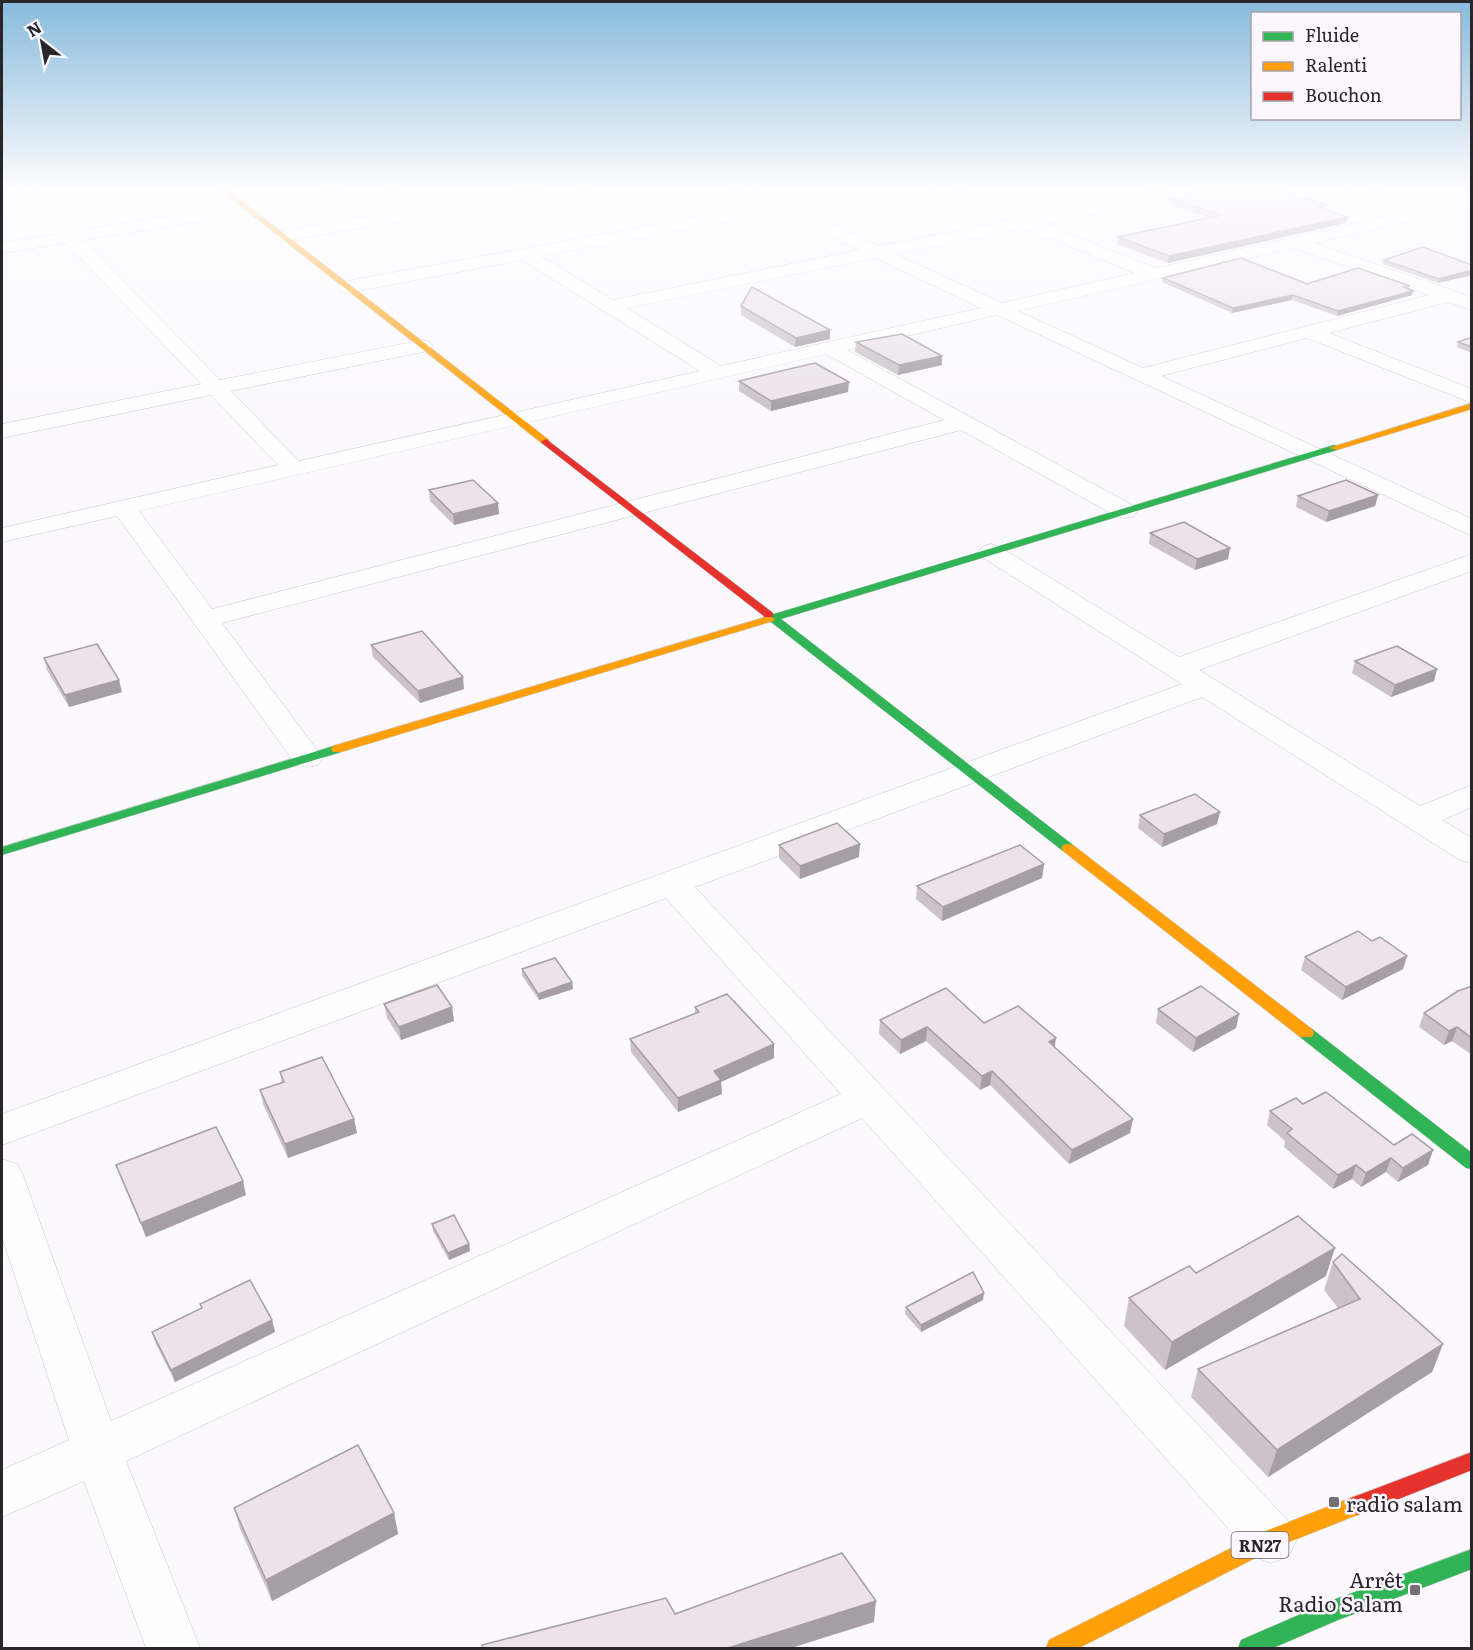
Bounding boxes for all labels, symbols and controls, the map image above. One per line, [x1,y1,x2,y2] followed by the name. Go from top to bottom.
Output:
[12,12,72,72] north arrow
[1251,12,1461,120] legend
[22,15,46,42] text: N
[1305,21,1359,48] text: Fluide
[1305,51,1367,78] text: Ralenti
[1305,81,1382,108] text: Bouchon
[1346,1487,1463,1518] place label: radio salam
[1327,1495,1341,1509] marker: radio salam
[1232,1532,1288,1558] road number: RN27
[1278,1563,1404,1618] place label: Arrêt Radio Salam
[1408,1583,1422,1597] marker: Arrêt Radio Salam

